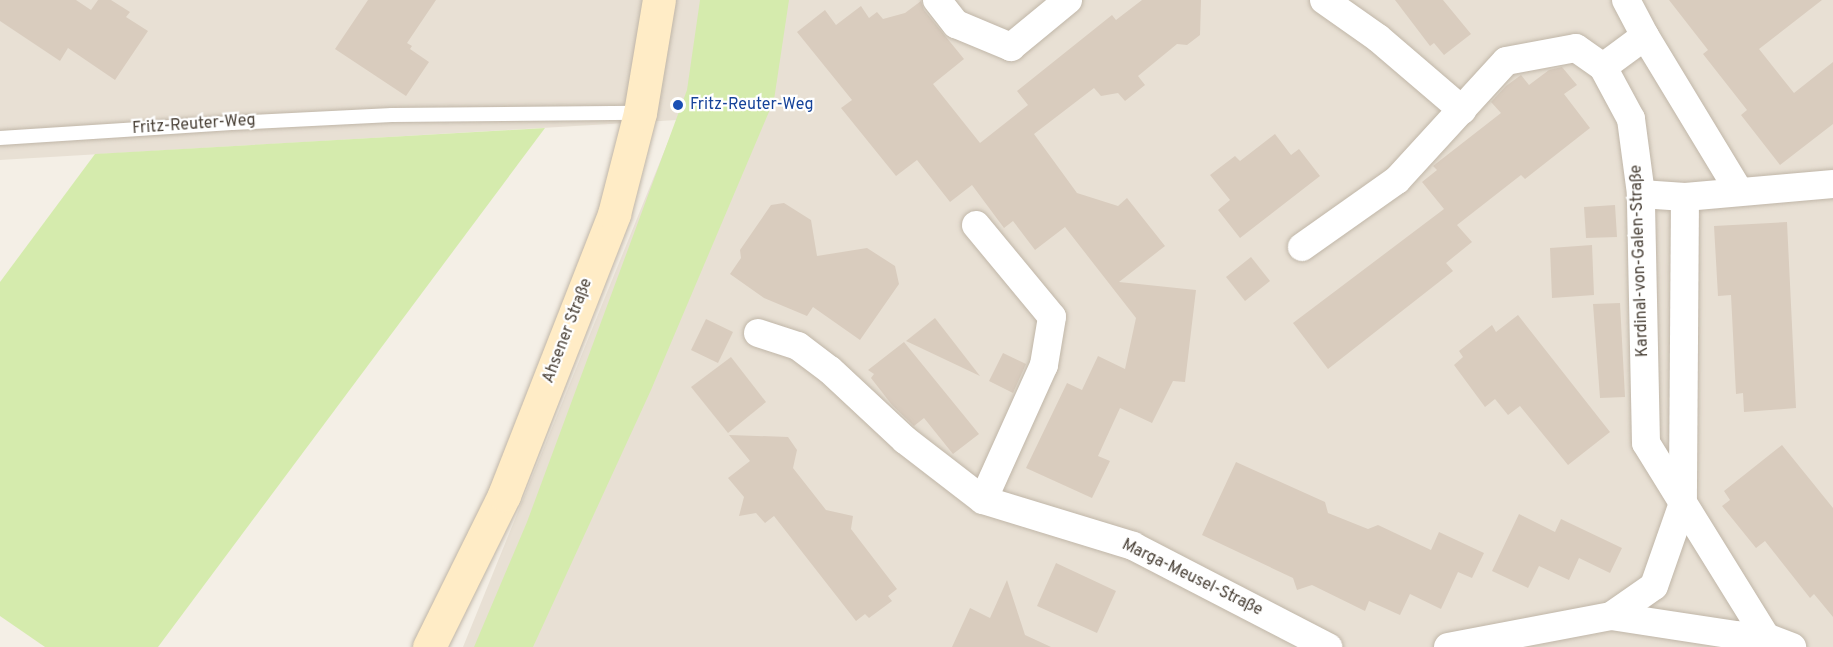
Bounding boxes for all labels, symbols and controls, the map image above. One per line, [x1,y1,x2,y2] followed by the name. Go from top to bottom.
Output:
[690,95,814,115] place label: Fritz-Reuter-Weg
[671,98,685,112] marker: Fritz-Reuter-Weg
[132,111,256,139] street label: Fritz-Reuter-Weg
[1627,165,1653,357] street label: Kardinal-von-Galen-Straße
[539,276,597,386] street label: Ahsener Straße
[1119,536,1265,620] street label: Marga-Meusel-Straße

